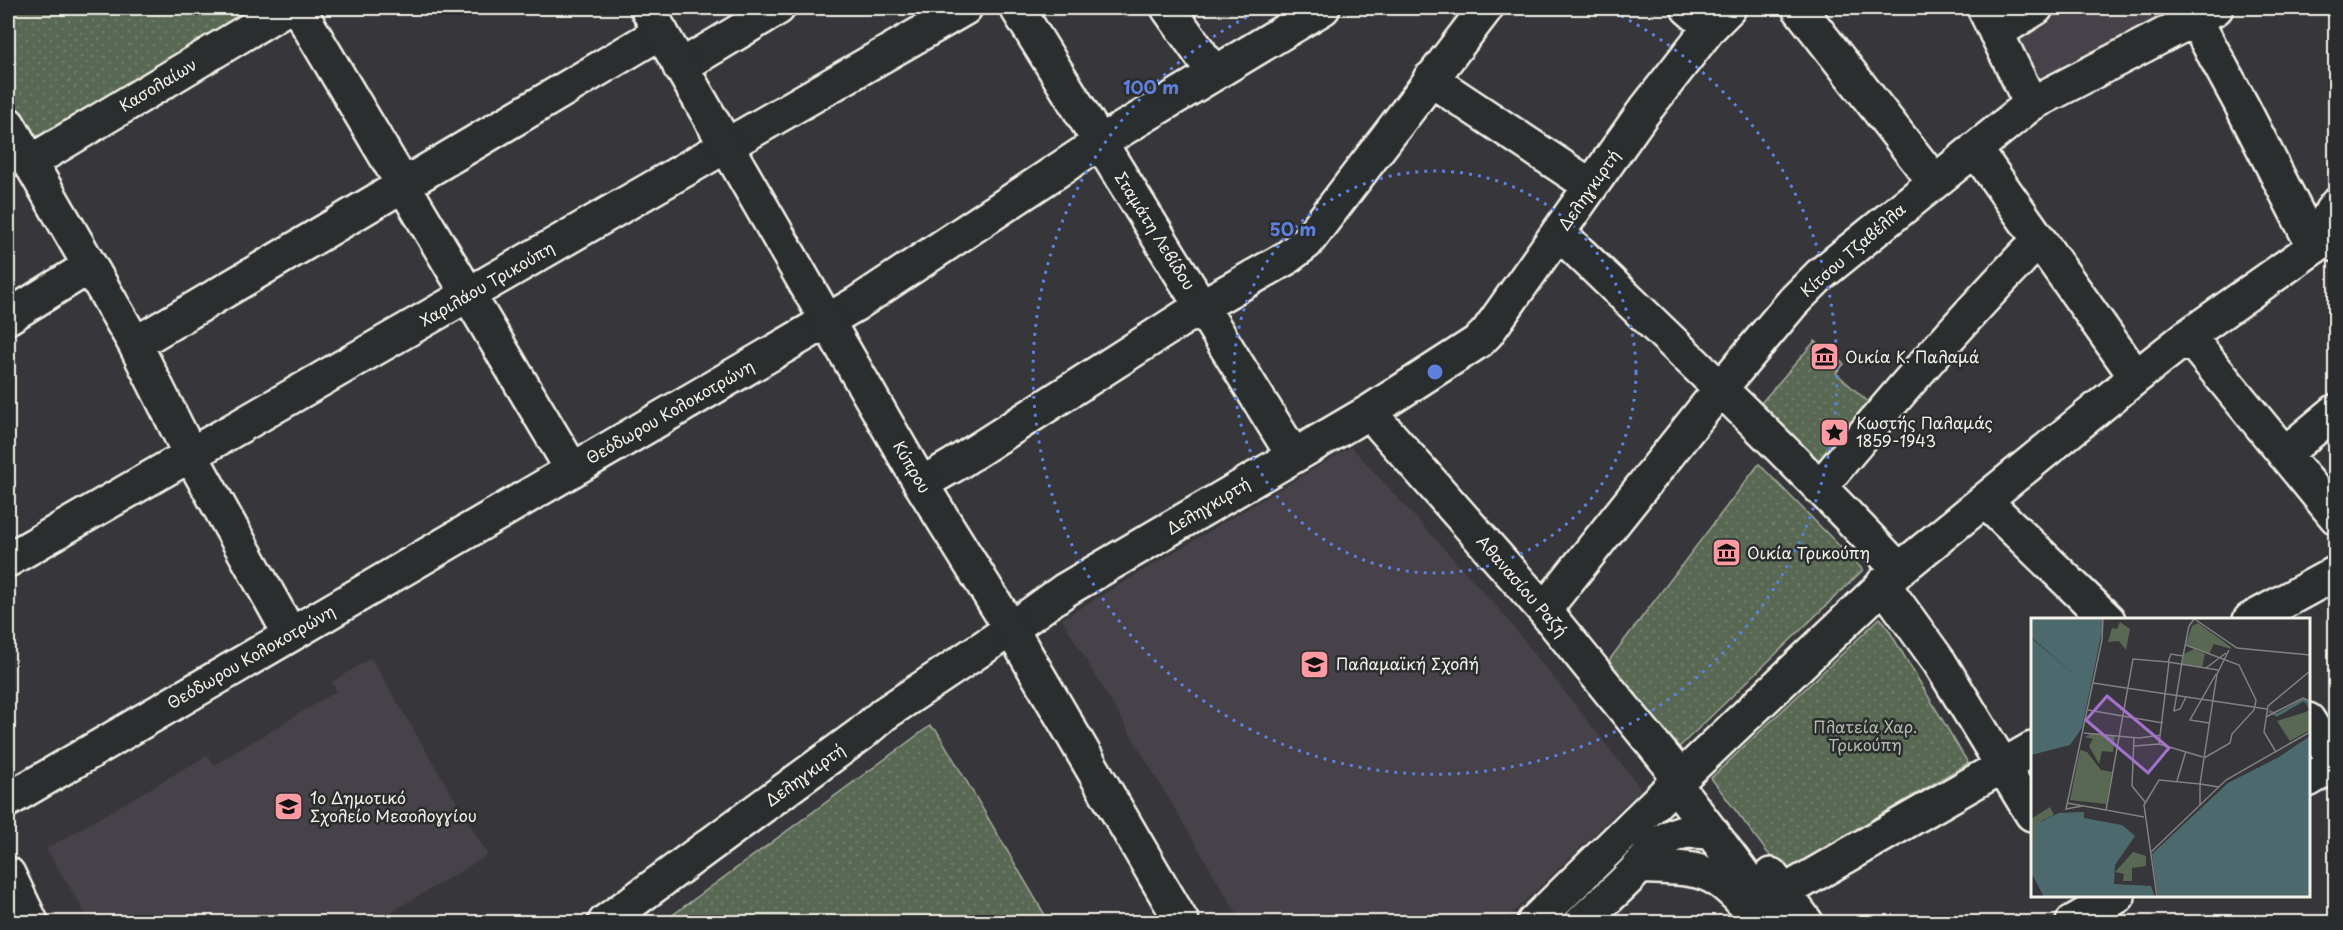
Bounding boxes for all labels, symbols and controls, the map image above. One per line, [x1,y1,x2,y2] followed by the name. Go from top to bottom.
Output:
[114,52,201,117] street label: Κασολαίων
[1123,73,1179,100] text: 100 m
[1551,144,1625,235] street label: Δεληγκιρτή
[1110,167,1202,294] street label: Σταμάτη Λεβίδου
[1794,196,1911,302] street label: Κίτσου Τζαβέλλα
[1270,215,1316,242] text: 50 m
[415,235,558,331] street label: Χαριλάου Τρικούπη
[1808,341,1840,373] museum icon: Οικία Κ. Παλαμά
[1845,344,1979,368] place label: Οικία Κ. Παλαμά
[581,353,758,469] street label: Θεόδωρου Κολοκοτρώνη
[1425,362,1445,382] centre of rings
[1856,410,1993,452] place label: Κωστής Παλαμάς 1859-1943
[1819,416,1851,448] place icon: Κωστής Παλαμάς 1859-1943
[888,436,938,497] street label: Κύπρου
[1161,471,1254,540] street label: Δεληγκιρτή
[1472,529,1574,642] street label: Αθανασίου Ραζή
[1710,537,1742,569] museum icon: Οικία Τρικούπη
[1747,540,1870,564] place label: Οικία Τρικούπη
[162,598,339,714] street label: Θεόδωρου Κολοκοτρώνη
[2031,618,2310,897] inset map
[1299,648,1331,680] school or university icon: Παλαμαϊκή Σχολή
[1336,651,1479,675] place label: Παλαμαϊκή Σχολή
[1813,714,1917,756] park label: Πλατεία Χαρ. Τρικούπη
[759,737,849,811] street label: Δεληγκιρτή
[310,785,477,827] place label: 1ο Δημοτικό Σχολείο Μεσολογγίου
[273,791,305,823] school or university icon: 1ο Δημοτικό Σχολείο Μεσολογγίου

